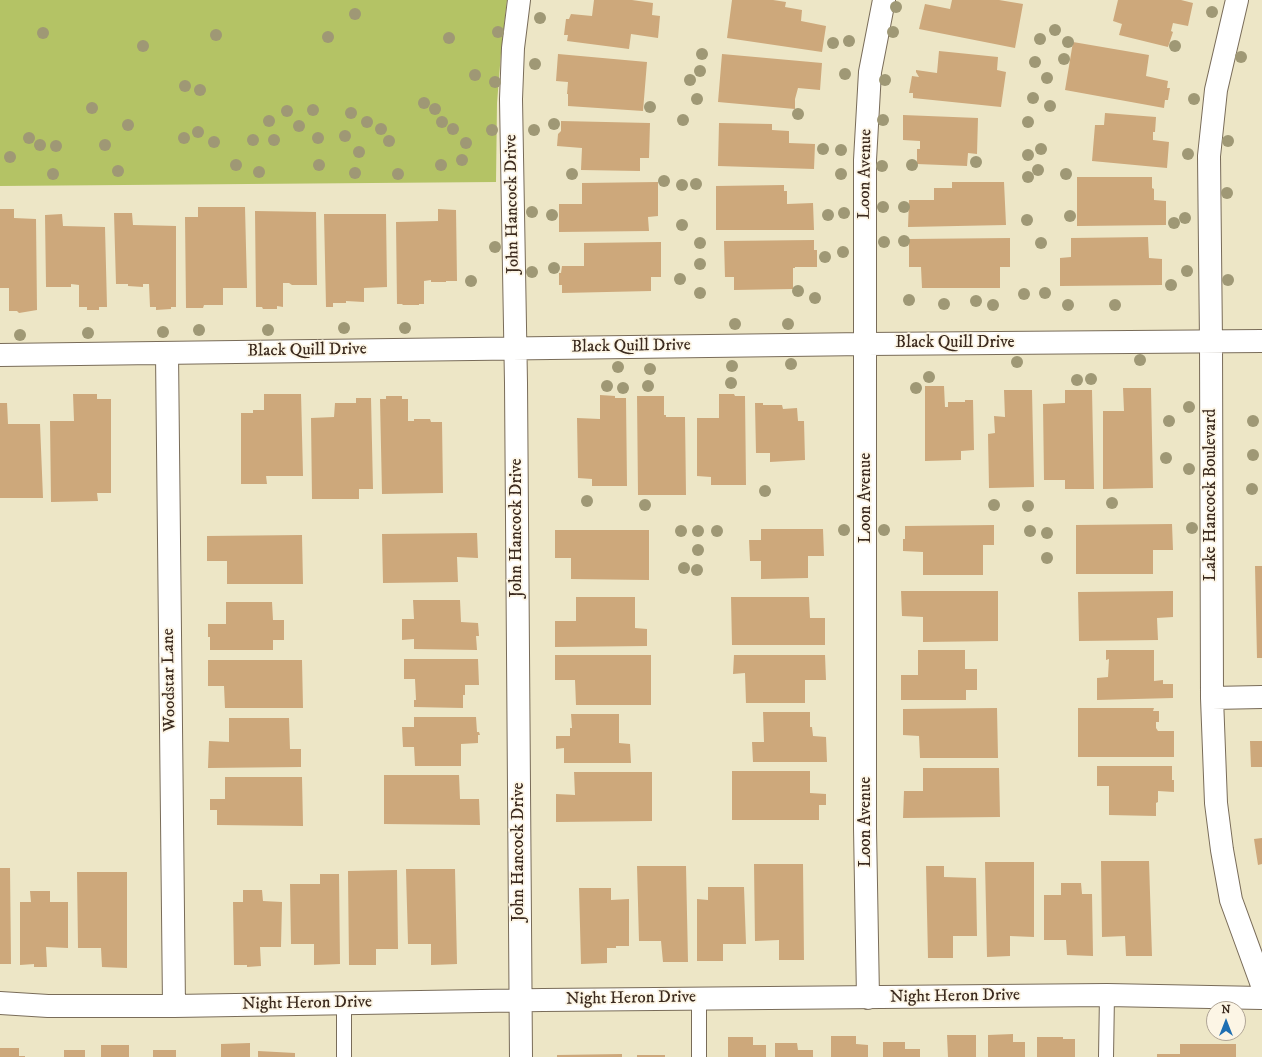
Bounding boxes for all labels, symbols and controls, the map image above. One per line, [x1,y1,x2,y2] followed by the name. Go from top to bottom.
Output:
[855,129,877,219] street label: Loon Avenue
[502,134,524,274] street label: John Hancock Drive
[895,333,1015,353] street label: Black Quill Drive
[571,336,691,358] street label: Black Quill Drive
[247,340,367,362] street label: Black Quill Drive
[1201,409,1221,581] street label: Lake Hancock Boulevard
[856,453,876,543] street label: Loon Avenue
[507,458,527,598] street label: John Hancock Drive
[159,628,181,732] street label: Woodstar Lane
[856,777,876,867] street label: Loon Avenue
[509,782,529,922] street label: John Hancock Drive
[890,986,1020,1008] street label: Night Heron Drive
[566,988,696,1010] street label: Night Heron Drive
[242,993,372,1015] street label: Night Heron Drive
[1206,1001,1246,1041] north arrow
[1221,1003,1231,1017] text: N

